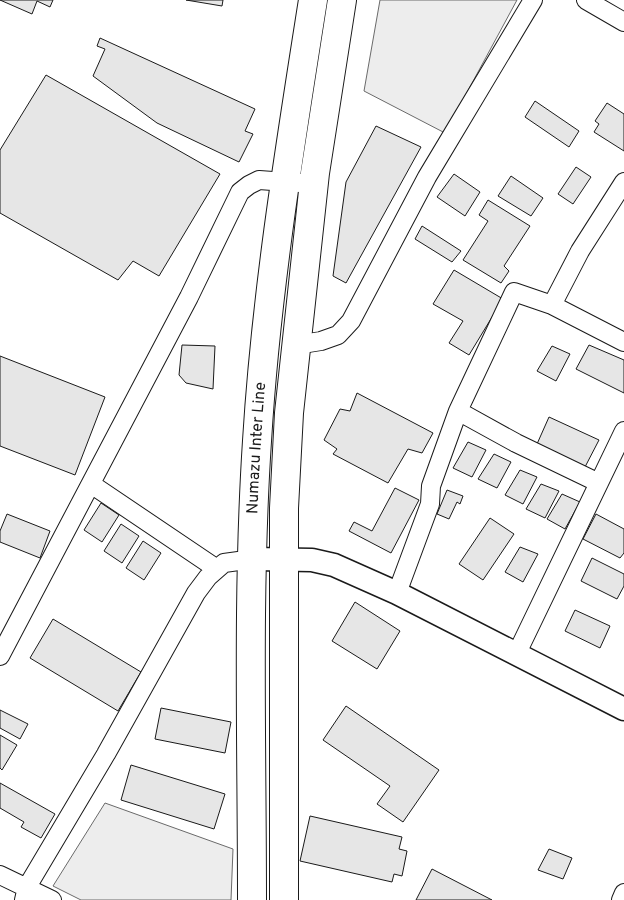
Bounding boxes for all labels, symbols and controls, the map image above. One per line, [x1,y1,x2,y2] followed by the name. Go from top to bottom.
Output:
[243,381,271,515] street label: Numazu Inter Line

